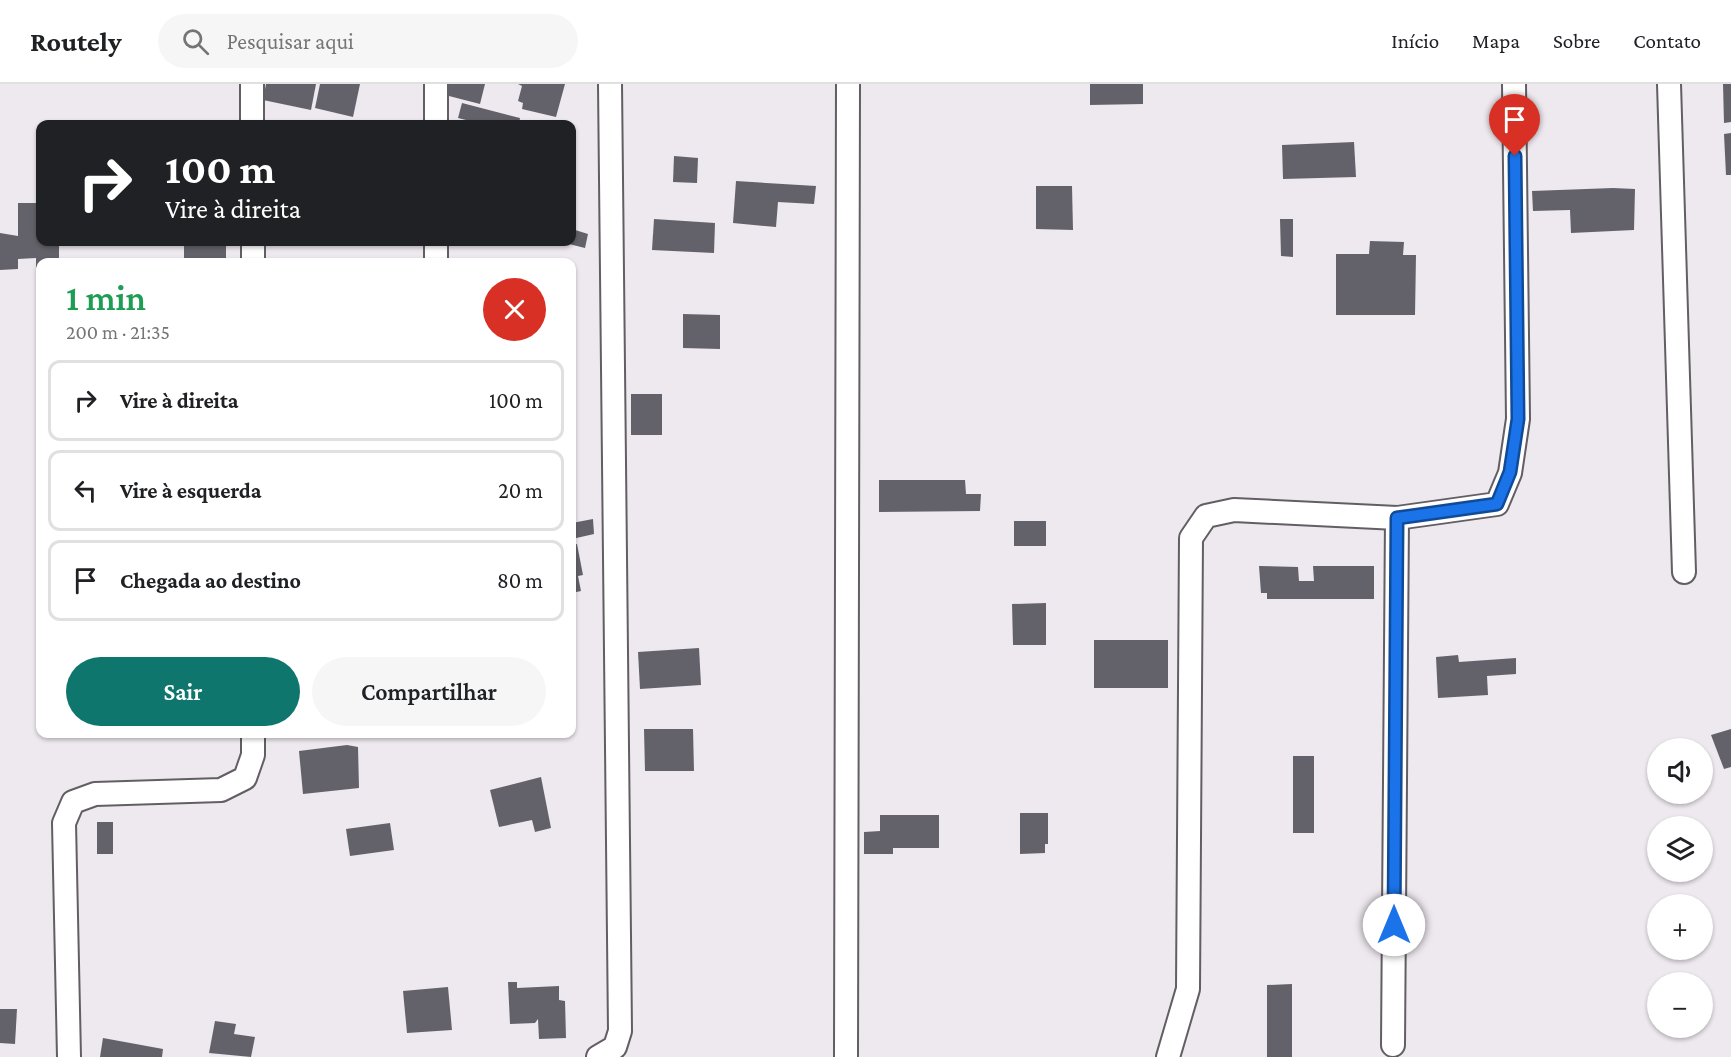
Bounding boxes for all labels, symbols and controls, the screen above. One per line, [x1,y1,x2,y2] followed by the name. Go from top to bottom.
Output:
[158,14,578,68] search box
[179,25,212,58] icon: search
[30,26,122,57] text: Routely
[227,29,354,54] text: Pesquisar aqui
[1391,29,1439,53] text: Início
[1472,29,1520,53] text: Mapa
[1553,29,1600,53] text: Sobre
[1633,29,1701,53] text: Contato
[1489,94,1540,156] pin
[1498,103,1531,136] icon: arrive
[66,144,144,222] icon: right
[165,145,275,192] text: 100 m
[165,194,301,224] text: Vire à direita
[66,278,146,318] text: 1 min
[483,278,546,341] button: close
[66,321,170,343] text: 200 m · 21:35
[69,384,102,417] icon: right
[120,388,239,413] text: Vire à direita
[489,388,543,413] text: 100 m
[69,474,102,507] icon: left
[120,478,261,503] text: Vire à esquerda
[498,478,543,503] text: 20 m
[69,564,102,597] icon: arrive
[120,568,301,593] text: Chegada ao destino
[497,568,543,593] text: 80 m
[66,657,300,726] button: Sair
[312,657,546,726] button: Compartilhar
[1647,738,1713,1038] map controls
[1647,738,1713,804] button: sound
[1647,816,1713,882] button: layers
[1362,893,1426,957] position arrow
[1647,894,1713,960] button: +
[1647,972,1713,1038] button: −

